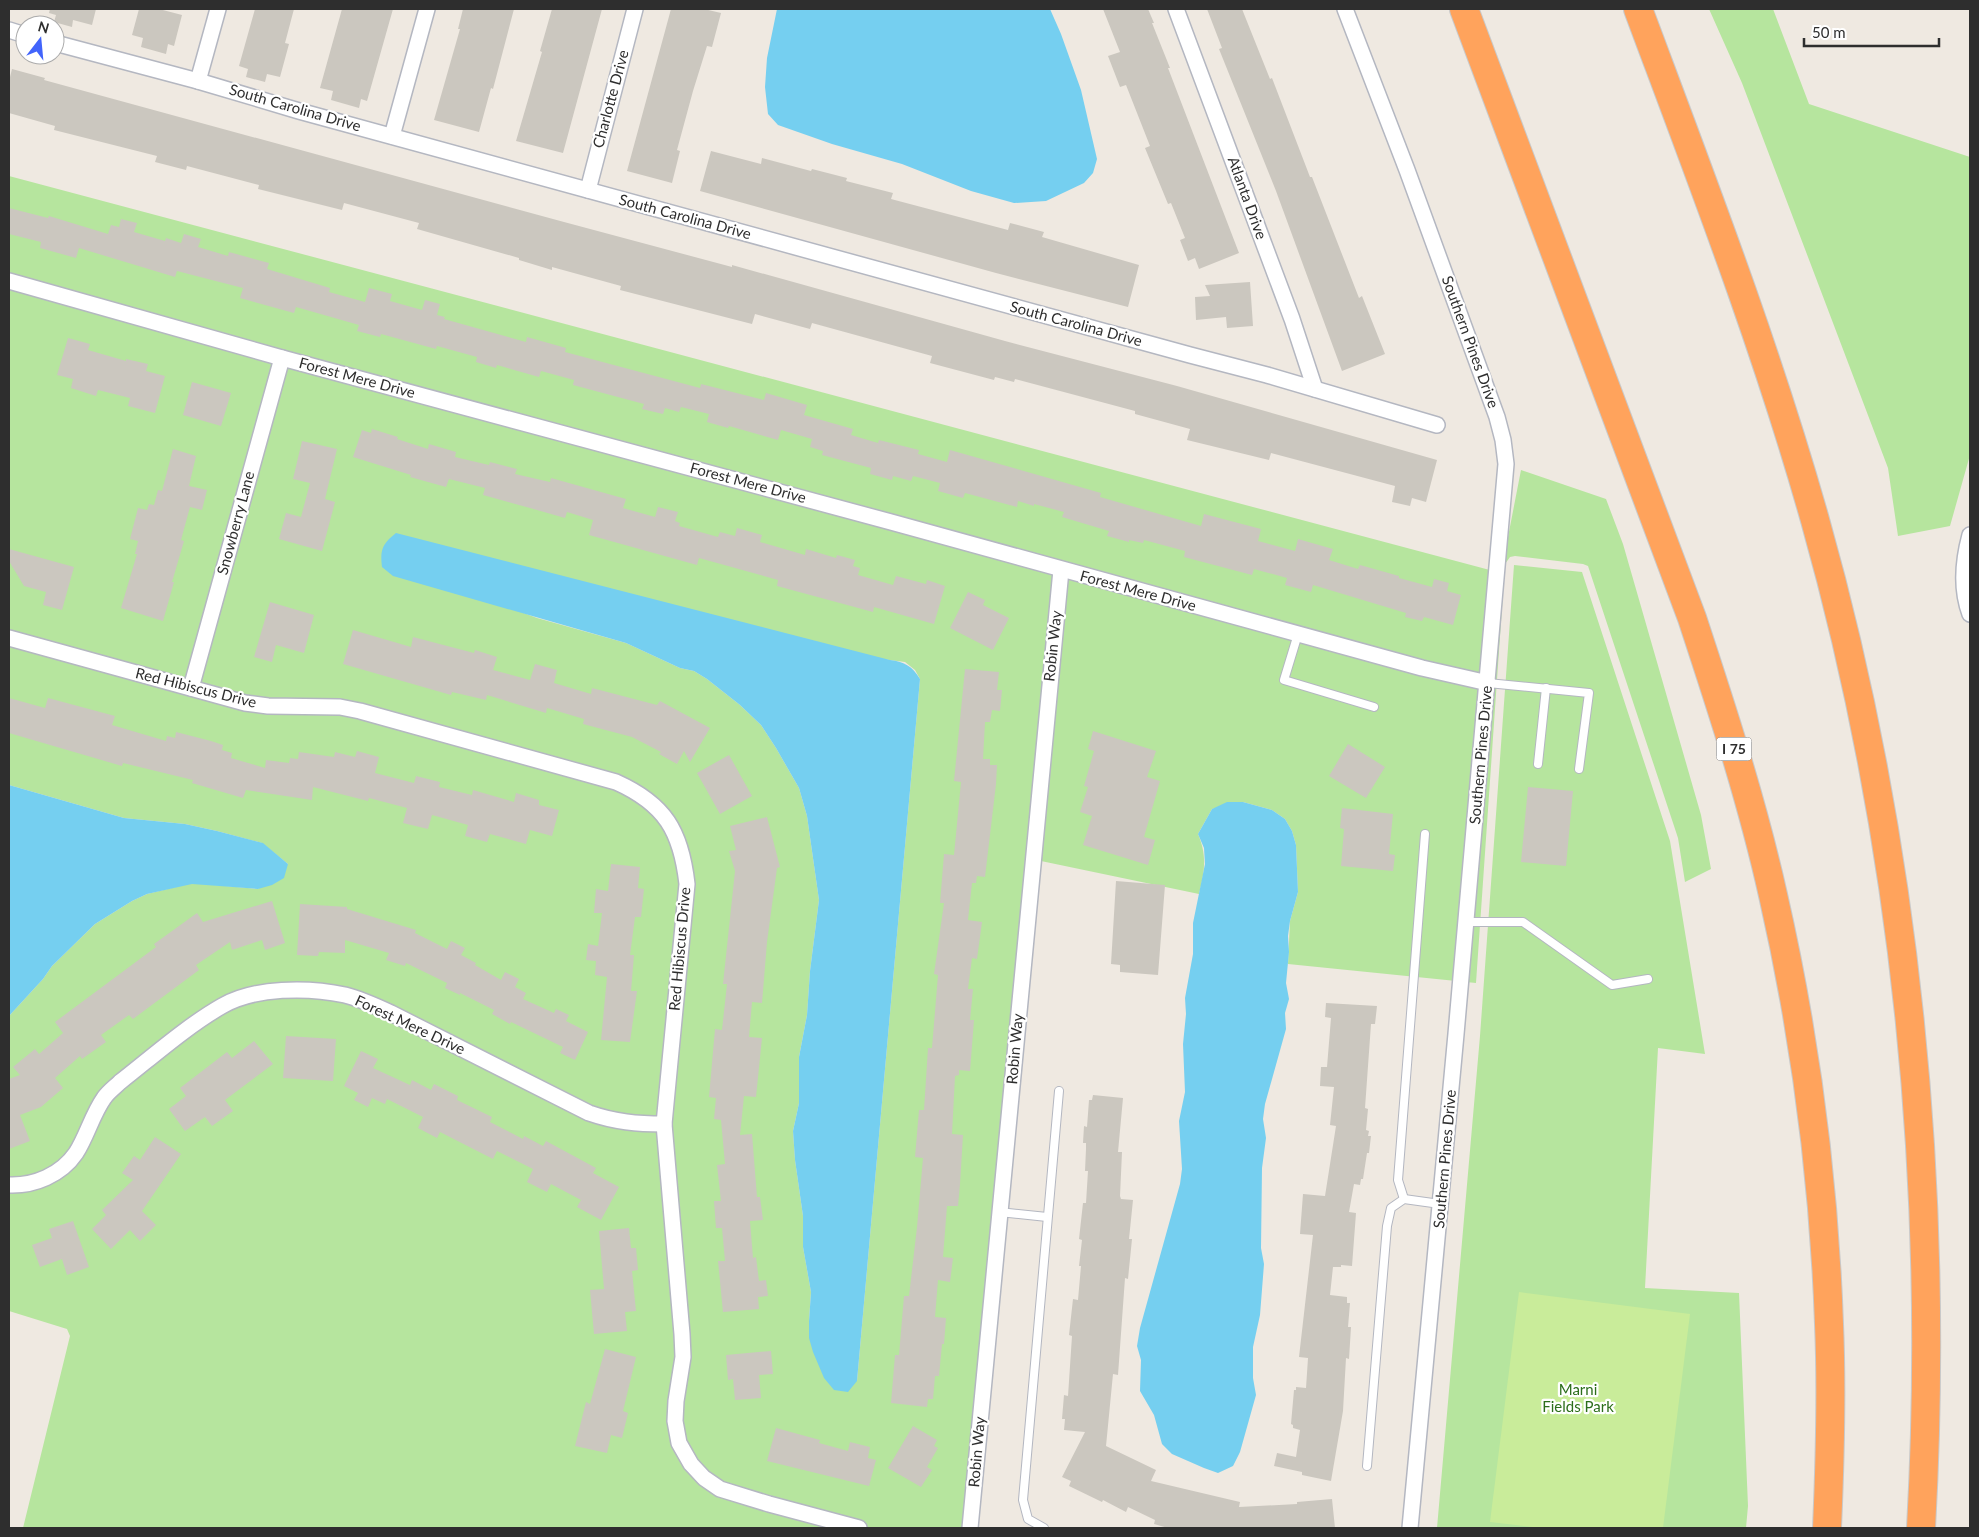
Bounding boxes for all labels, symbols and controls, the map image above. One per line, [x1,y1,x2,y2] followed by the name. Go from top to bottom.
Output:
[15,15,65,65] north arrow
[1804,15,1939,47] scale bar
[36,17,51,37] text: N
[1812,23,1846,41] text: 50 m
[588,48,632,150] street label: Charlotte Drive
[227,80,363,134] street label: South Carolina Drive
[1225,154,1271,242] street label: Atlanta Drive
[617,190,753,242] street label: South Carolina Drive
[1439,273,1503,410] street label: Southern Pines Drive
[1008,297,1144,349] street label: South Carolina Drive
[297,353,417,401] street label: Forest Mere Drive
[688,458,808,506] street label: Forest Mere Drive
[213,469,258,576] street label: Snowberry Lane
[1078,566,1198,614] street label: Forest Mere Drive
[1039,609,1065,682] street label: Robin Way
[134,663,259,711] street label: Red Hibiscus Drive
[1465,685,1495,825] street label: Southern Pines Drive
[1716,738,1752,761] road number: I 75
[665,886,693,1012] street label: Red Hibiscus Drive
[353,991,468,1058] street label: Forest Mere Drive
[1002,1012,1026,1085] street label: Robin Way
[1429,1089,1459,1229] street label: Southern Pines Drive
[1542,1380,1614,1415] park label: Marni Fields Park
[964,1415,988,1488] street label: Robin Way

